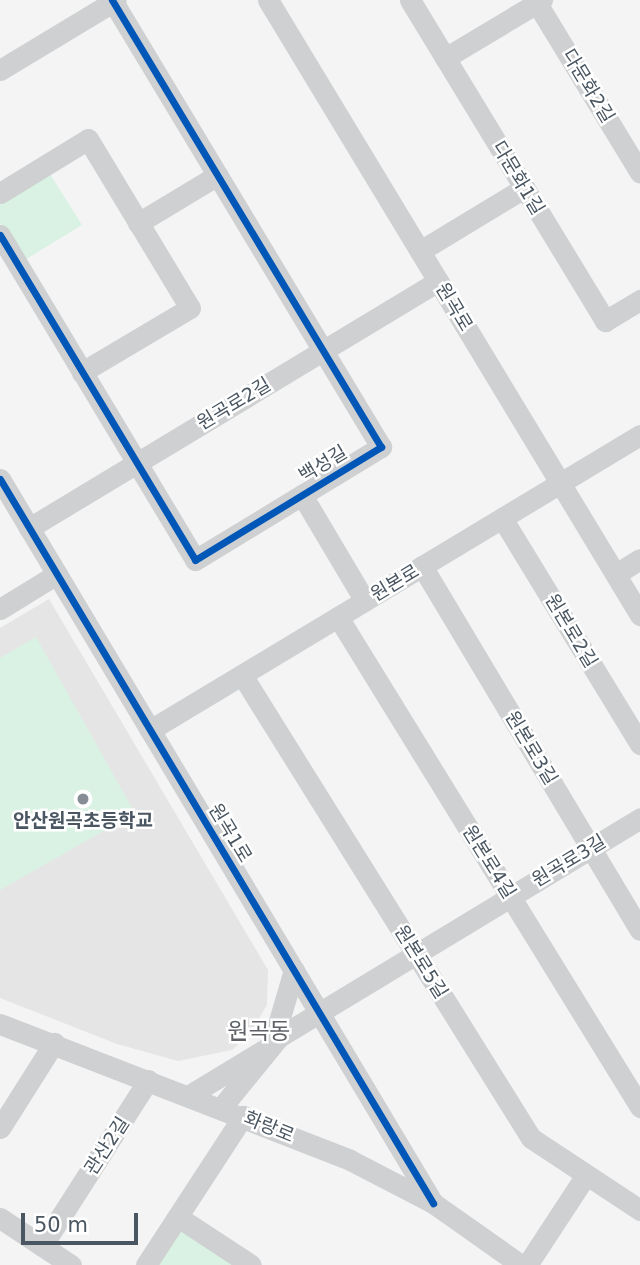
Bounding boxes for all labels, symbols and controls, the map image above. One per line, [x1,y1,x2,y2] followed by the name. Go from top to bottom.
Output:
[557,45,619,127] street label: 다문화2길
[487,137,549,219] street label: 다문화1길
[431,279,477,335] street label: 원곡로
[193,373,275,435] street label: 원곡로2길
[295,441,351,487] street label: 백성길
[367,560,423,606] street label: 원본로
[540,590,602,672] street label: 원본로2길
[500,707,562,789] street label: 원본로3길
[75,791,91,807] marker: 안산원곡초등학교
[204,799,256,867] street label: 원곡1로
[13,810,153,832] place label: 안산원곡초등학교
[458,821,520,903] street label: 원본로4길
[528,830,610,892] street label: 원곡로3길
[390,921,452,1003] street label: 원본로5길
[227,1017,291,1045] district label: 원곡동
[240,1107,298,1147] street label: 화랑로
[80,1113,134,1179] street label: 관산2길
[24,1198,142,1242] scale bar
[34,1213,88,1237] text: 50 m

